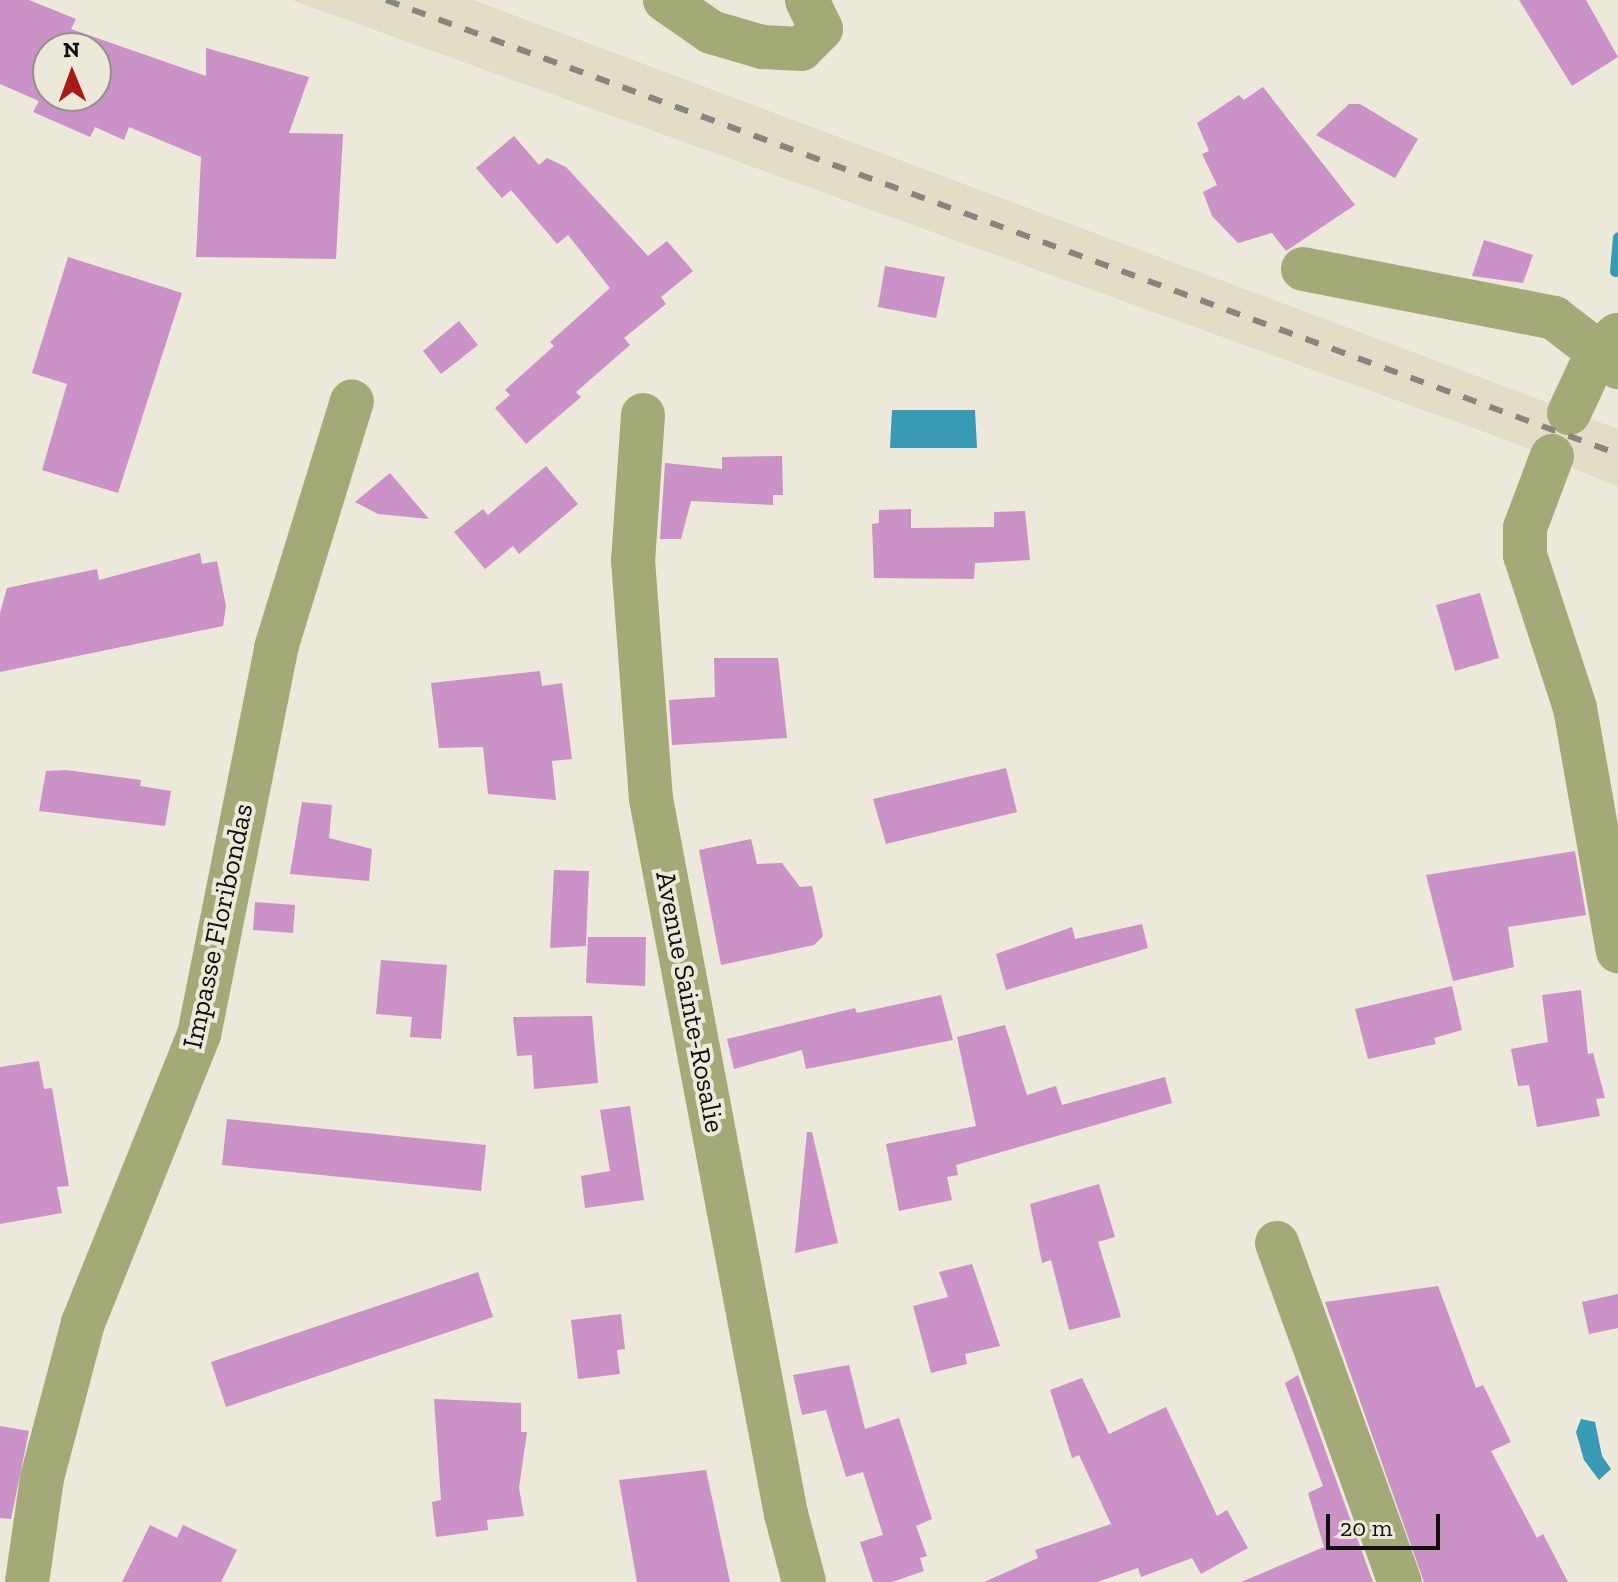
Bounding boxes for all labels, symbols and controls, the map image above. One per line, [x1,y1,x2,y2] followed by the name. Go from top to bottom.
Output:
[32,32,112,112] north arrow
[63,36,80,63] text: N
[176,800,260,1052] street label: Impasse Floribondas
[648,868,732,1136] street label: Avenue Sainte-Rosalie
[1330,1498,1444,1548] scale bar
[1340,1513,1392,1542] text: 20 m

